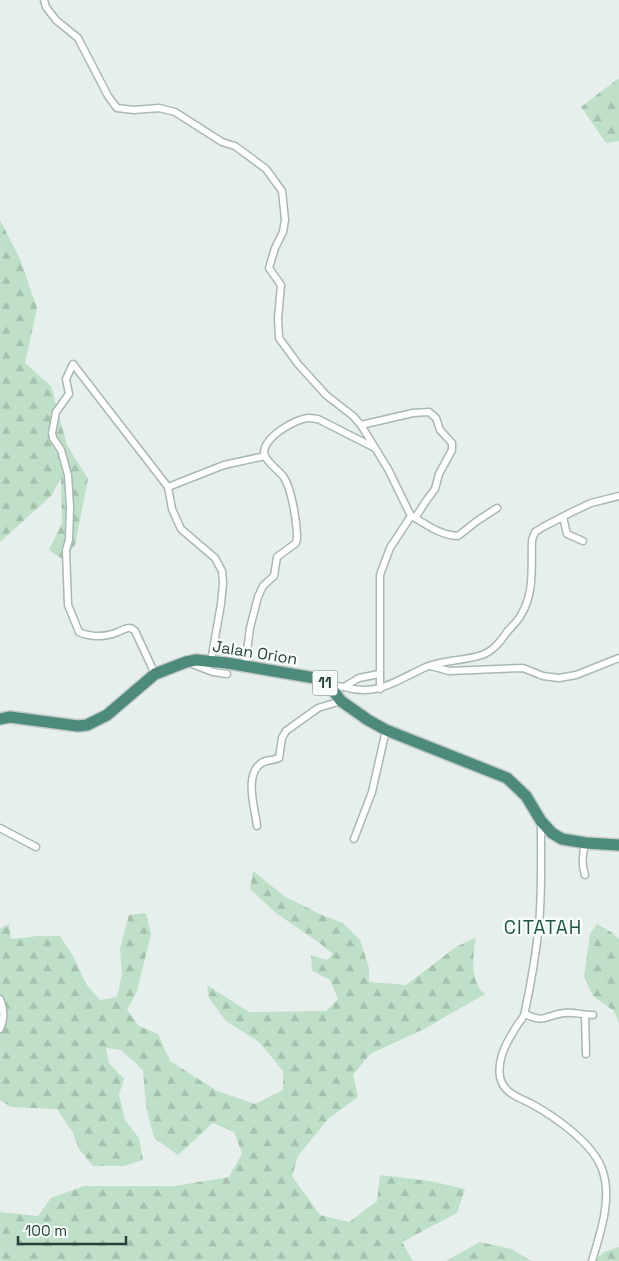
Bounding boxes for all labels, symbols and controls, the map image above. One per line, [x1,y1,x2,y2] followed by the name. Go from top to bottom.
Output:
[211,635,299,670] street label: Jalan Orion
[312,670,338,696] road number: 11
[504,915,582,940] district label: CITATAH
[18,1214,125,1246] scale bar
[25,1221,67,1240] text: 100 m

